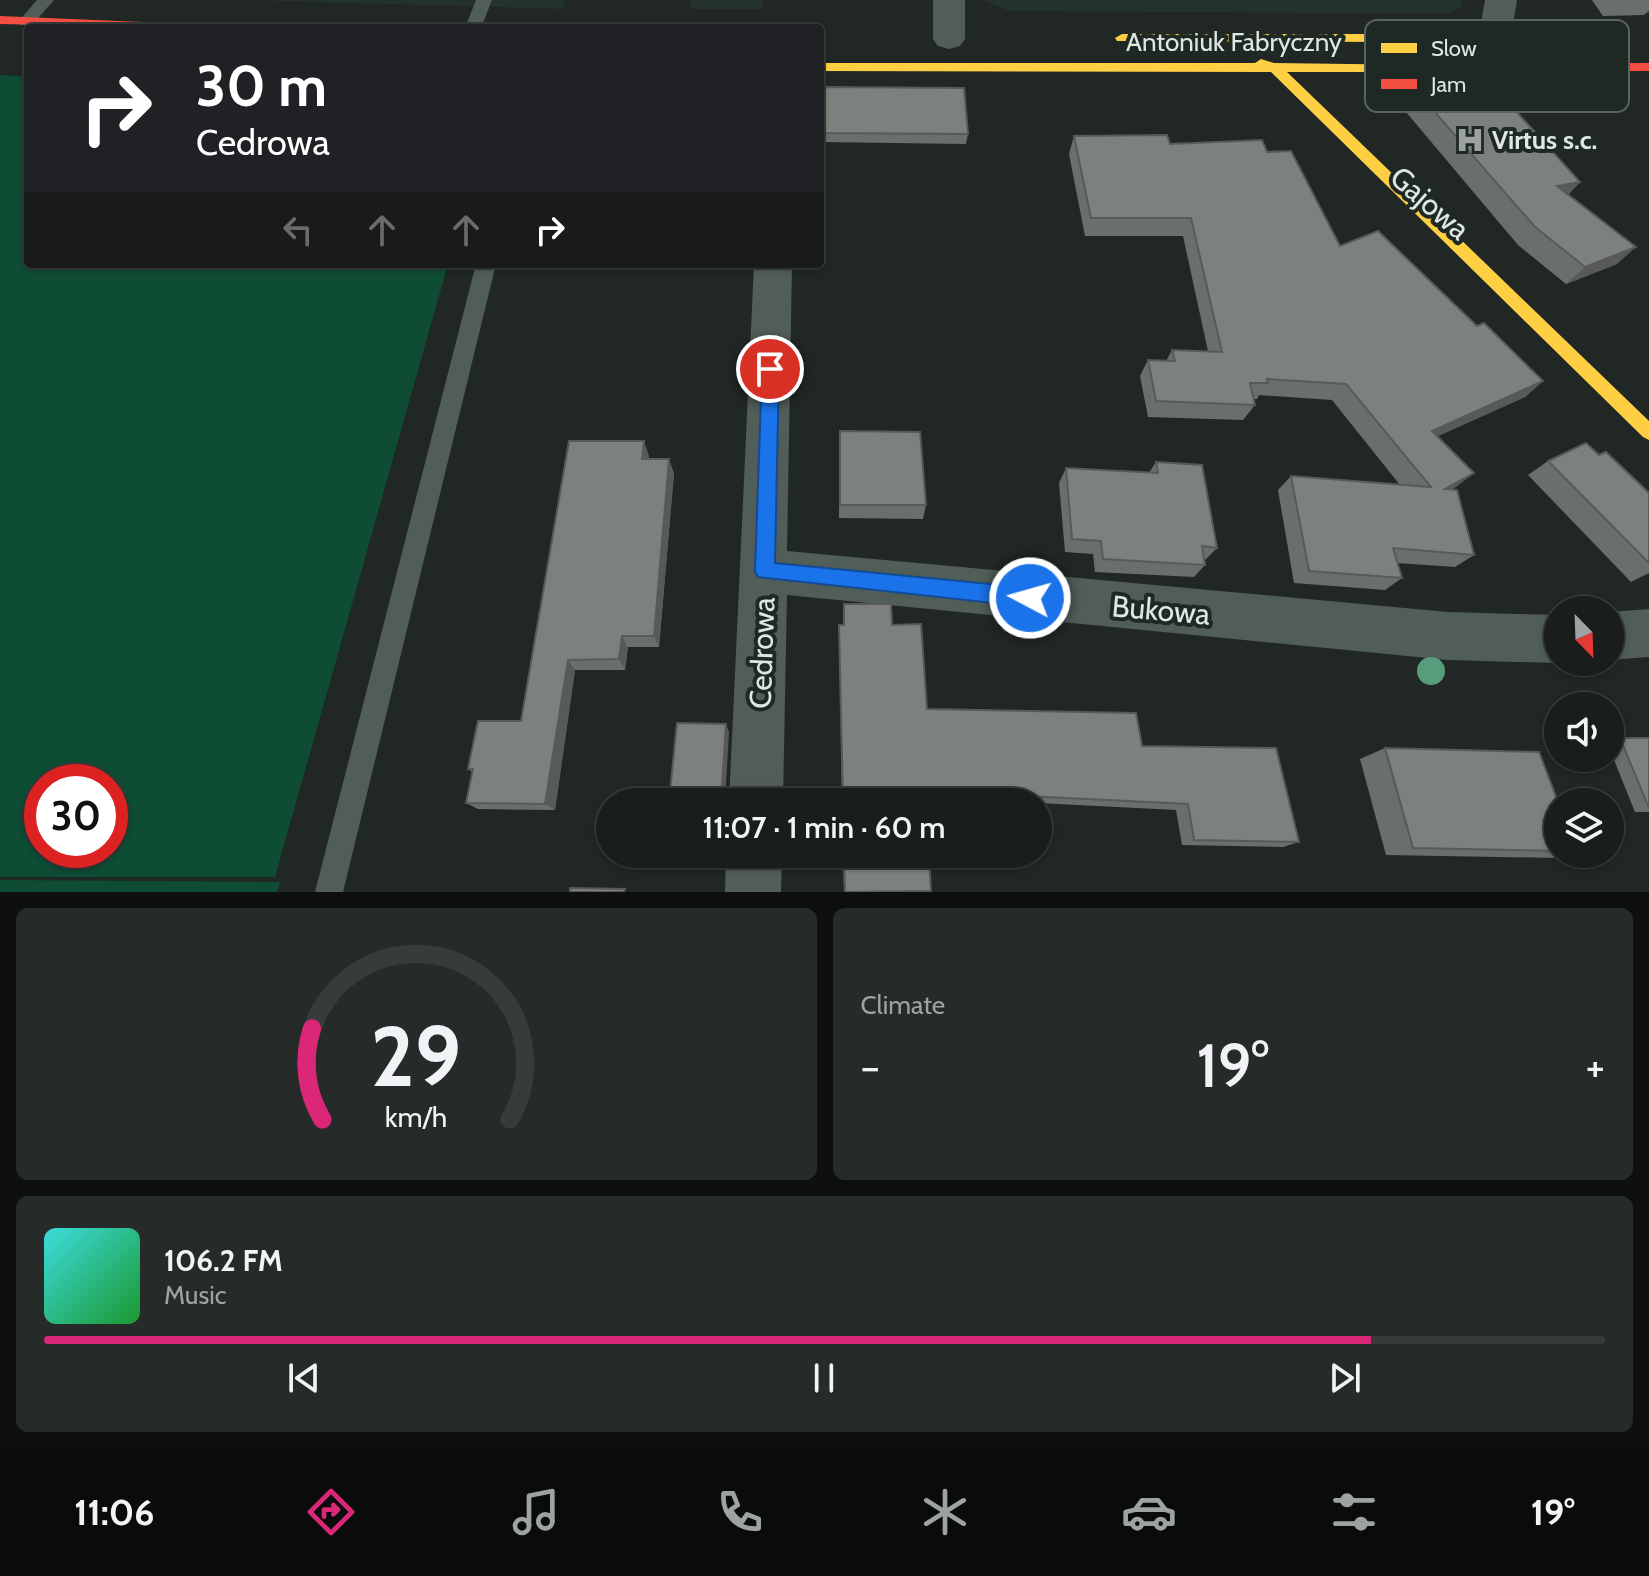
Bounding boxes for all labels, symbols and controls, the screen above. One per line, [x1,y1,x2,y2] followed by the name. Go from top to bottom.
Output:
[1365,20,1629,112] legend
[1126,26,1342,58] street label: Antoniuk Fabryczny
[1431,35,1477,62] text: Slow
[196,52,327,120] text: 30 m
[64,56,168,160] icon: right
[1430,71,1466,98] text: Jam
[196,120,330,164] text: Cedrowa
[1492,124,1597,156] place label: Virtus s.c.
[1455,125,1485,155] hospital icon: Virtus s.c.
[1383,158,1478,248] street label: Gajowa
[276,208,320,252] icon: left
[360,208,404,252] icon: ahead
[444,208,488,252] icon: ahead
[528,208,572,252] icon: right
[736,335,804,403] pin
[748,347,792,391] icon: arrive
[988,556,1072,640] position arrow
[1110,587,1212,633] street label: Bukowa
[742,596,782,709] street label: Cedrowa
[1544,596,1624,676] north arrow
[1544,596,1624,868] map controls
[1544,692,1624,772] button: sound
[24,764,128,868] speed limit sign: 30
[1544,788,1624,868] button: layers
[703,809,945,846] text: 11:07 · 1 min · 60 m
[861,989,945,1021] text: Climate
[371,1006,462,1107] text: 29
[1197,1029,1269,1102] text: 19°
[861,1040,880,1093] text: −
[1586,1040,1605,1093] text: +
[385,1099,448,1134] text: km/h
[164,1242,283,1279] text: 106.2 FM
[164,1279,227,1311] text: Music
[282,1356,326,1400] icon: previous
[802,1356,846,1400] icon: pause
[1323,1356,1367,1400] icon: next
[303,1484,359,1540] icon: directions
[508,1484,564,1540] icon: music
[712,1484,768,1540] icon: phone
[917,1484,973,1540] icon: climate
[1121,1484,1177,1540] icon: car
[1326,1484,1382,1540] icon: filters
[74,1490,155,1534] text: 11:06
[1531,1490,1575,1534] text: 19°

